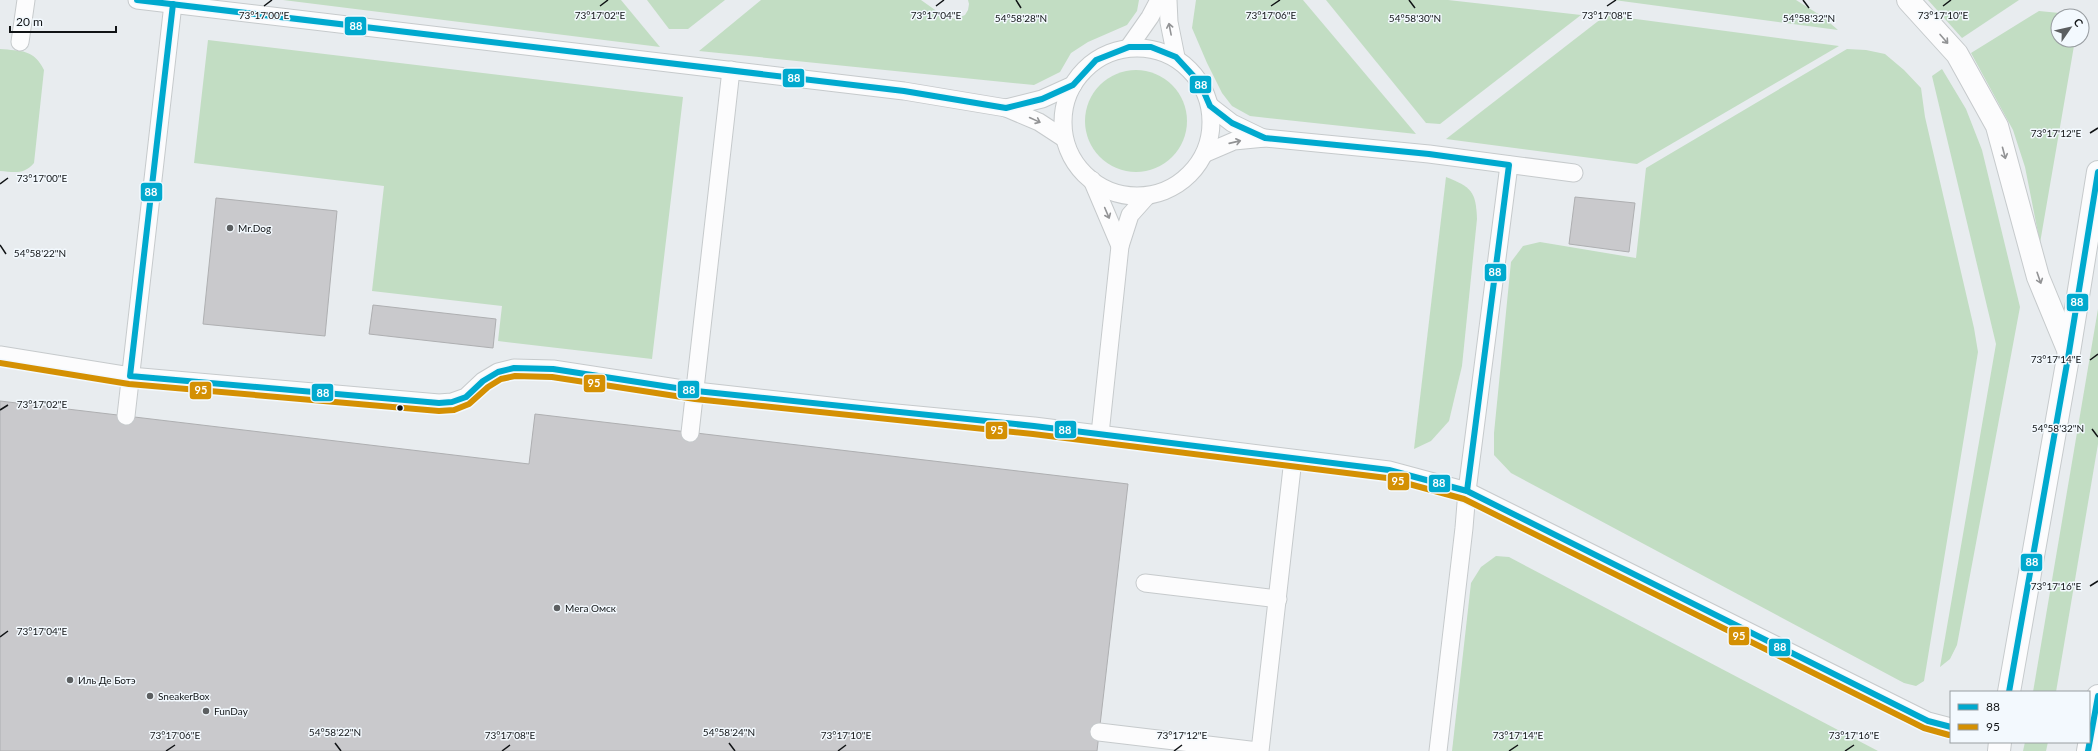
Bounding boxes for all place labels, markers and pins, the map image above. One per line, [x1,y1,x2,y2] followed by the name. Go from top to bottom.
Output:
[238,222,271,234] place label: Mr.Dog
[225,223,235,233] marker: Mr.Dog
[395,403,405,413] unlabelled marker
[565,602,617,614] place label: Мега Омск
[552,603,562,613] marker: Мега Омск
[78,674,136,686] place label: Иль Де Ботэ
[65,675,75,685] marker: Иль Де Ботэ
[158,690,210,702] place label: SneakerBox
[145,691,155,701] marker: SneakerBox
[214,705,249,717] place label: FunDay
[201,706,211,716] marker: FunDay

